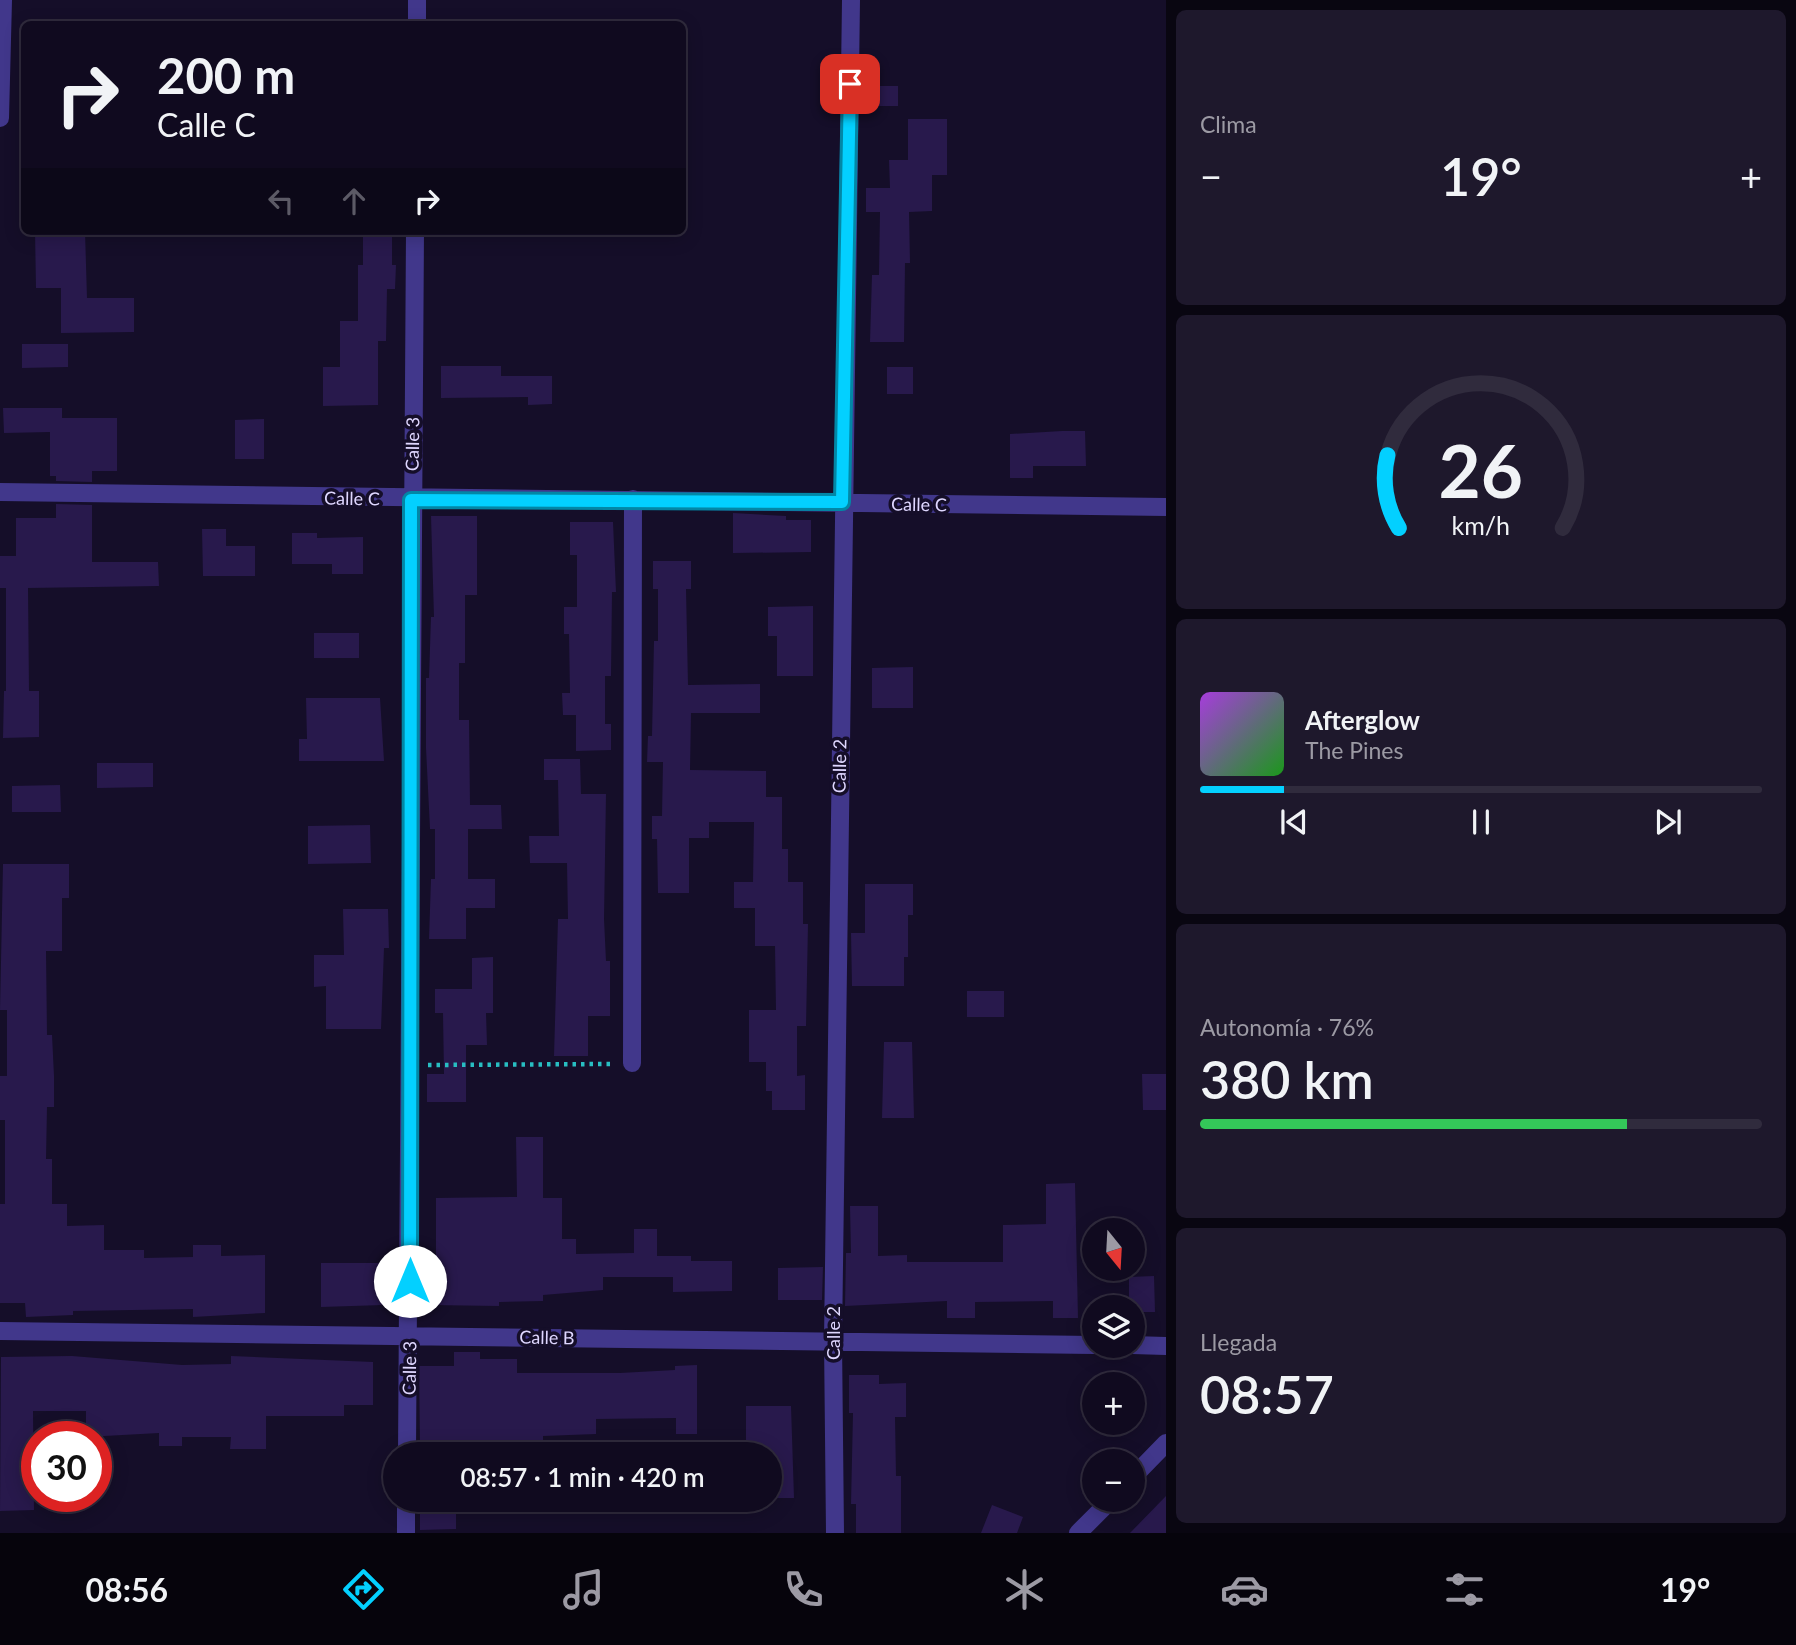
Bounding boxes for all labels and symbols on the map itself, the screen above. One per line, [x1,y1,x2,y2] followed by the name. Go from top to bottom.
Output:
[820,54,880,114] pin
[401,417,423,471] street label: Calle 3
[324,487,380,509] street label: Calle C
[891,493,947,515] street label: Calle C
[828,739,850,793] street label: Calle 2
[1082,1218,1144,1281] north arrow
[373,1244,447,1318] position arrow
[822,1306,844,1360] street label: Calle 2
[519,1326,575,1348] street label: Calle B
[398,1341,420,1395] street label: Calle 3
[21,1421,112,1512] speed limit sign: 30

